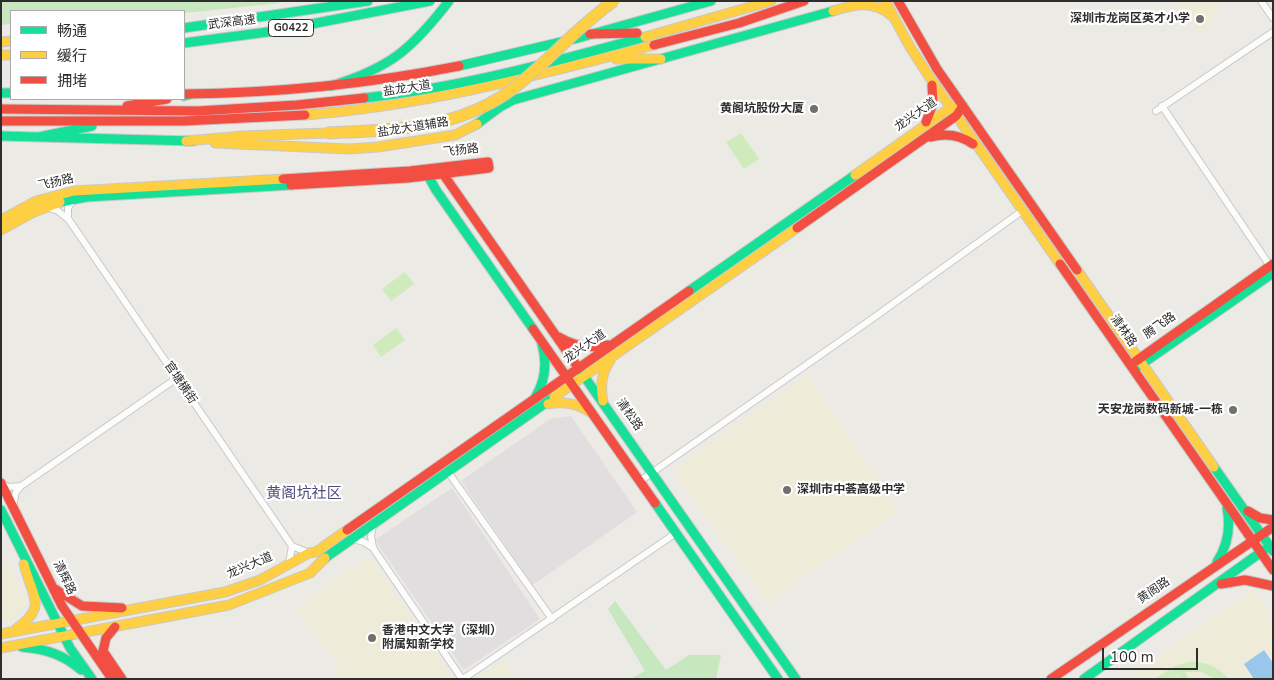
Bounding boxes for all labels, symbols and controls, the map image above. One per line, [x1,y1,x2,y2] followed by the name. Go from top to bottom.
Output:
[10,10,185,100] legend
[1070,12,1190,26] place label: 深圳市龙岗区英才小学
[207,13,257,33] street label: 武深高速
[1194,13,1206,25] marker: 深圳市龙岗区英才小学
[268,19,314,36] road number: G0422
[57,21,87,41] text: 畅通
[57,46,87,66] text: 缓行
[57,71,87,91] text: 拥堵
[382,78,432,100] street label: 盐龙大道
[892,95,940,135] street label: 龙兴大道
[720,102,804,116] place label: 黄阁坑股份大厦
[808,103,820,115] marker: 黄阁坑股份大厦
[376,115,450,141] street label: 盐龙大道辅路
[442,142,480,160] street label: 飞扬路
[37,172,75,194] street label: 飞扬路
[1141,310,1179,342] street label: 腾飞路
[1107,312,1139,350] street label: 清林路
[561,327,609,367] street label: 龙兴大道
[161,359,199,407] street label: 官塘横街
[613,396,645,434] street label: 清松路
[1098,403,1223,417] place label: 天安龙岗数码新城-一栋
[1227,404,1239,416] marker: 天安龙岗数码新城-一栋
[797,483,905,497] place label: 深圳市中荟高级中学
[781,484,793,496] marker: 深圳市中荟高级中学
[267,485,341,503] district label: 黄阁坑社区
[225,550,275,582] street label: 龙兴大道
[50,559,78,597] street label: 清辉路
[1135,575,1173,607] street label: 黄阁路
[382,624,502,652] place label: 香港中文大学（深圳） 附属知新学校
[366,632,378,644] marker: 香港中文大学（深圳） 附属知新学校
[1104,638,1200,670] scale bar
[1110,647,1154,667] text: 100 m

